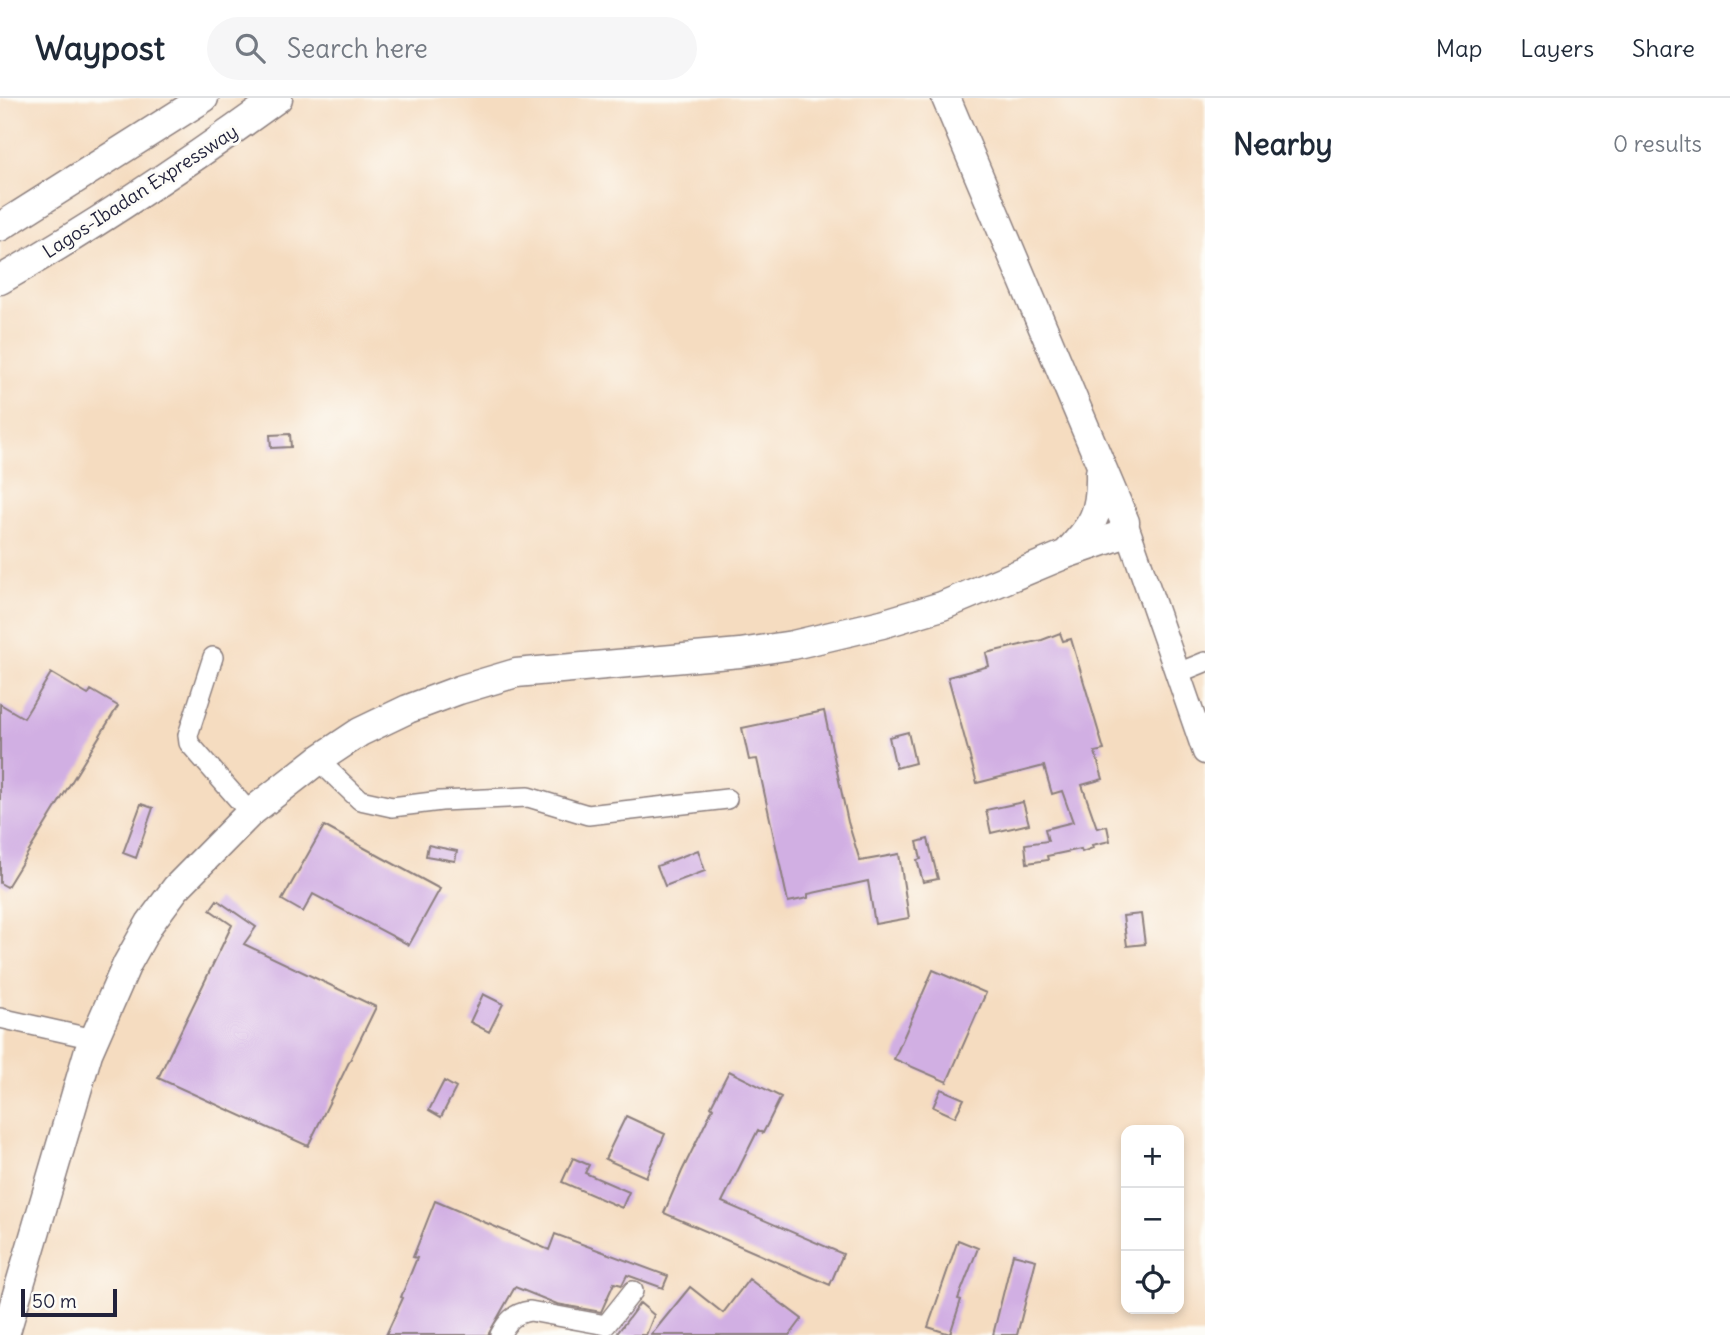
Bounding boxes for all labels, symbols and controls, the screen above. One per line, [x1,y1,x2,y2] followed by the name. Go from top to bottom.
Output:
[207,17,697,80] search box
[35,27,165,69] text: Waypost
[231,29,269,67] icon: search
[287,32,428,65] text: Search here
[1436,33,1482,63] text: Map
[1520,33,1594,63] text: Layers
[1632,33,1695,63] text: Share
[38,119,242,263] street label: Lagos-Ibadan Expressway
[1233,125,1333,163] text: Nearby
[1613,129,1702,158] text: 0 results
[1121,1125,1184,1314] map controls
[1121,1125,1184,1188] button: +
[1121,1188,1184,1251] button: −
[1121,1251,1184,1314] button: locate
[21,1286,117,1318] scale bar
[32,1289,77,1313] text: 50 m

